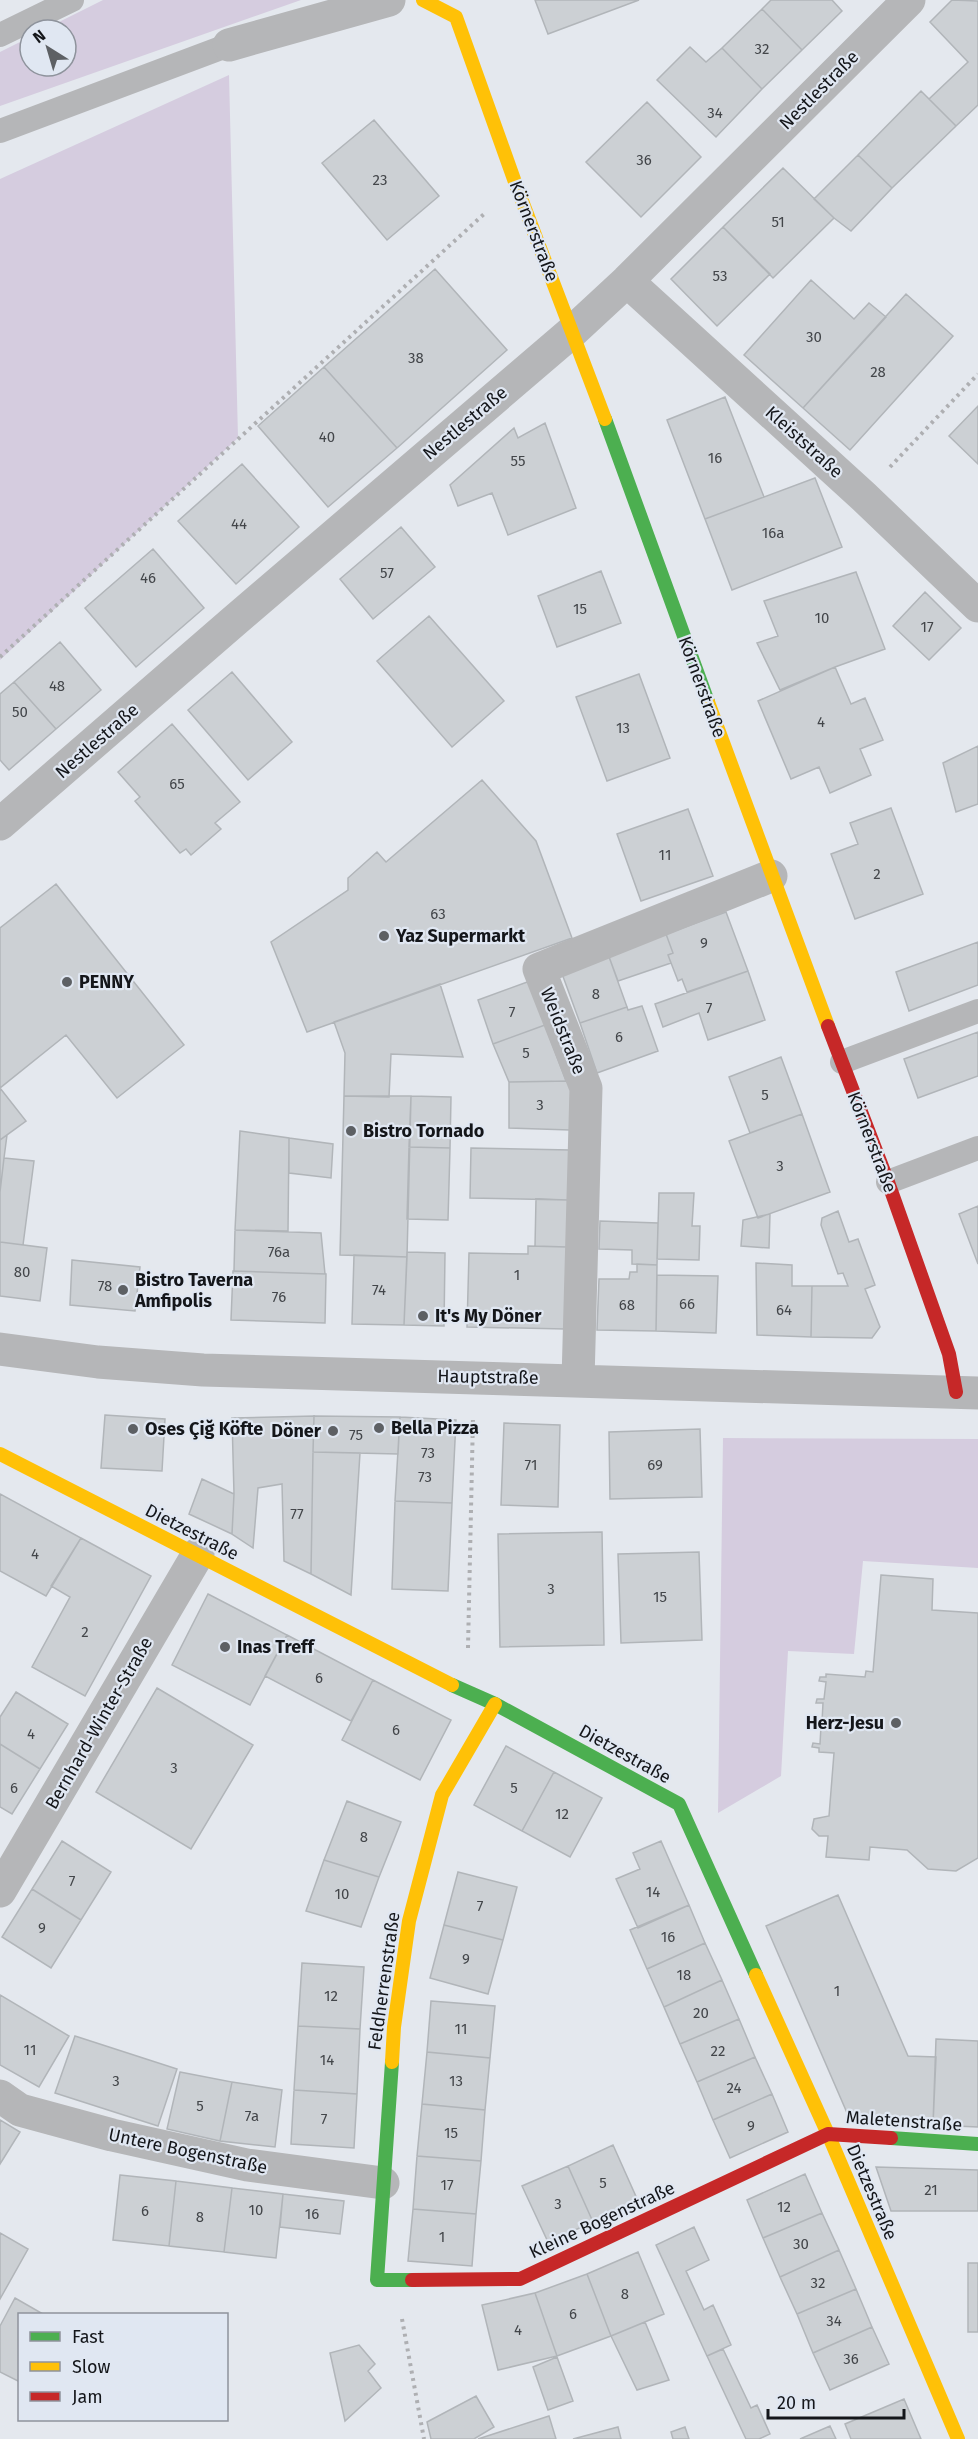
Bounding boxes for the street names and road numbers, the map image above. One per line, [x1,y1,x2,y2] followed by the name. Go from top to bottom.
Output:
[775,46,863,134] street label: Nestlestraße
[505,177,563,285] street label: Körnerstraße
[418,381,512,465] street label: Nestlestraße
[761,401,847,483] street label: Kleiststraße
[673,633,731,741] street label: Körnerstraße
[51,699,143,783] street label: Nestlestraße
[536,984,590,1078] street label: Weidstraße
[843,1088,901,1196] street label: Körnerstraße
[437,1365,539,1389] street label: Hauptstraße
[142,1499,242,1565] street label: Dietzestraße
[41,1633,157,1813] street label: Bernhard-Winter-Straße
[575,1720,675,1788] street label: Dietzestraße
[363,1910,405,2052] street label: Feldherrenstraße
[845,2106,963,2136] street label: Maletenstraße
[107,2123,269,2179] street label: Untere Bogenstraße
[842,2141,902,2243] street label: Dietzestraße
[526,2177,678,2263] street label: Kleine Bogenstraße

